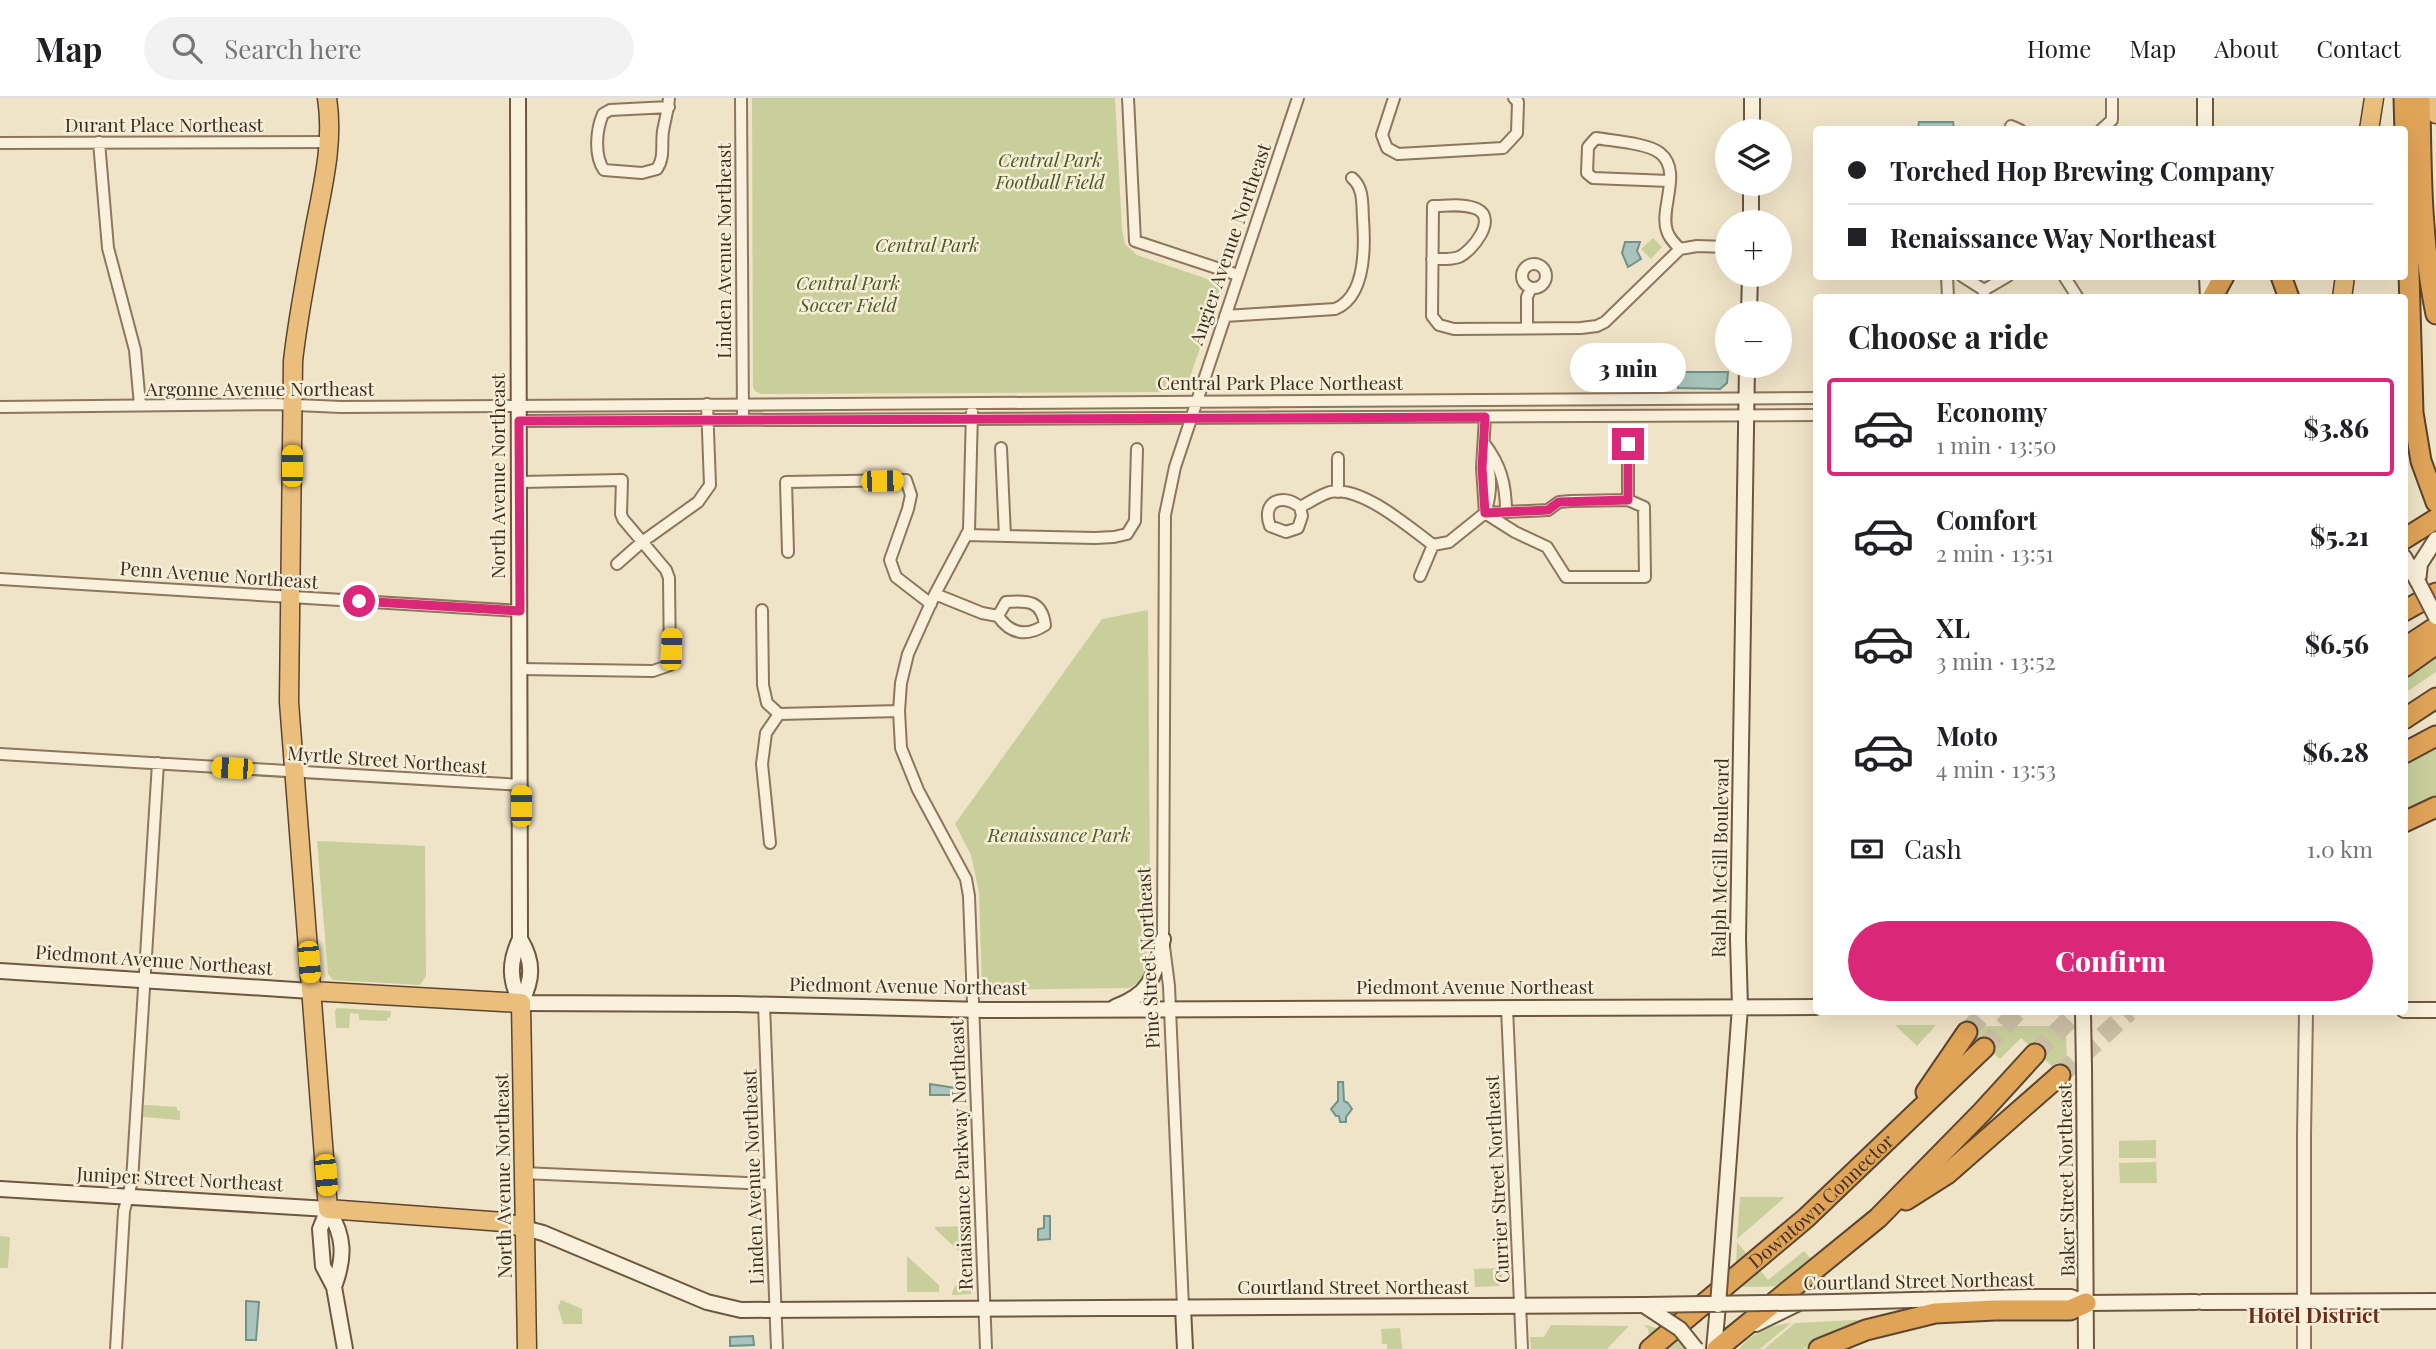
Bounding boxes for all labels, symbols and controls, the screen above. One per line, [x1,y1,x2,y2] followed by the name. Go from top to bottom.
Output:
[144,17,634,80] search box
[35,26,102,70] text: Map
[168,29,206,67] icon: search
[224,31,362,66] text: Search here
[2027,32,2091,64] text: Home
[2129,32,2176,64] text: Map
[2214,32,2278,64] text: About
[2316,32,2401,64] text: Contact
[65,111,264,137] street label: Durant Place Northeast
[1715,119,1792,378] map controls
[1715,119,1792,196] button: layers
[1182,139,1276,349] street label: Angier Avenue Northeast
[710,143,736,359] street label: Linden Avenue Northeast
[994,146,1105,194] park label: Central Park Football Field
[1890,153,2275,188] text: Torched Hop Brewing Company
[1715,210,1792,287] button: +
[1890,220,2216,255] text: Renaissance Way Northeast
[875,231,979,257] park label: Central Park
[796,269,900,317] park label: Central Park Soccer Field
[1715,301,1792,378] button: −
[1848,314,2049,357] text: Choose a ride
[1570,342,1686,392] callout: 3 min
[1598,352,1658,383] text: 3 min
[1157,369,1403,395] street label: Central Park Place Northeast
[484,373,510,579] street label: North Avenue Northeast
[145,375,375,401] street label: Argonne Avenue Northeast
[1936,394,2047,429] text: Economy
[1852,396,1915,459] icon: car
[2304,410,2369,445] text: $3.86
[1612,428,1644,460] route end
[1936,429,2057,460] text: 1 min · 13:50
[282,445,303,487] car
[861,470,904,492] car
[1936,502,2037,537] text: Comfort
[1852,504,1915,567] icon: car
[2310,518,2369,553] text: $5.21
[1936,537,2054,568] text: 2 min · 13:51
[119,554,319,594] street label: Penn Avenue Northeast
[343,585,375,617] route start
[1936,610,1970,645] text: XL
[1852,612,1915,675] icon: car
[2305,626,2369,661] text: $6.56
[660,628,683,670] car
[1936,645,2056,676] text: 3 min · 13:52
[1936,718,1998,753] text: Moto
[1852,720,1915,783] icon: car
[2303,734,2369,769] text: $6.28
[286,739,488,779] street label: Myrtle Street Northeast
[1936,753,2056,784] text: 4 min · 13:53
[211,756,254,780] car
[1704,758,1734,958] street label: Ralph McGill Boulevard
[511,785,532,827] car
[987,821,1131,847] park label: Renaissance Park
[1848,830,1886,868] icon: cash
[1904,831,1962,866] text: Cash
[2307,833,2373,864] text: 1.0 km
[1129,866,1165,1050] street label: Pine Street Northeast
[1848,921,2373,1001] button: Confirm
[34,938,274,980] street label: Piedmont Avenue Northeast
[297,940,322,984] car
[789,970,1028,1000] street label: Piedmont Avenue Northeast
[1356,973,1594,999] street label: Piedmont Avenue Northeast
[942,1019,978,1291] street label: Renaissance Parkway Northeast
[735,1069,769,1285] street label: Linden Avenue Northeast
[487,1073,517,1279] street label: North Avenue Northeast
[1478,1074,1514,1284] street label: Currier Street Northeast
[2050,1083,2080,1277] street label: Baker Street Northeast
[1742,1127,1899,1273] street label: Downtown Connector
[314,1153,339,1197] car
[75,1160,284,1196] street label: Juniper Street Northeast
[1803,1265,2035,1295] street label: Courtland Street Northeast
[1237,1273,1469,1299] street label: Courtland Street Northeast
[2248,1300,2381,1328] district label: Hotel District

